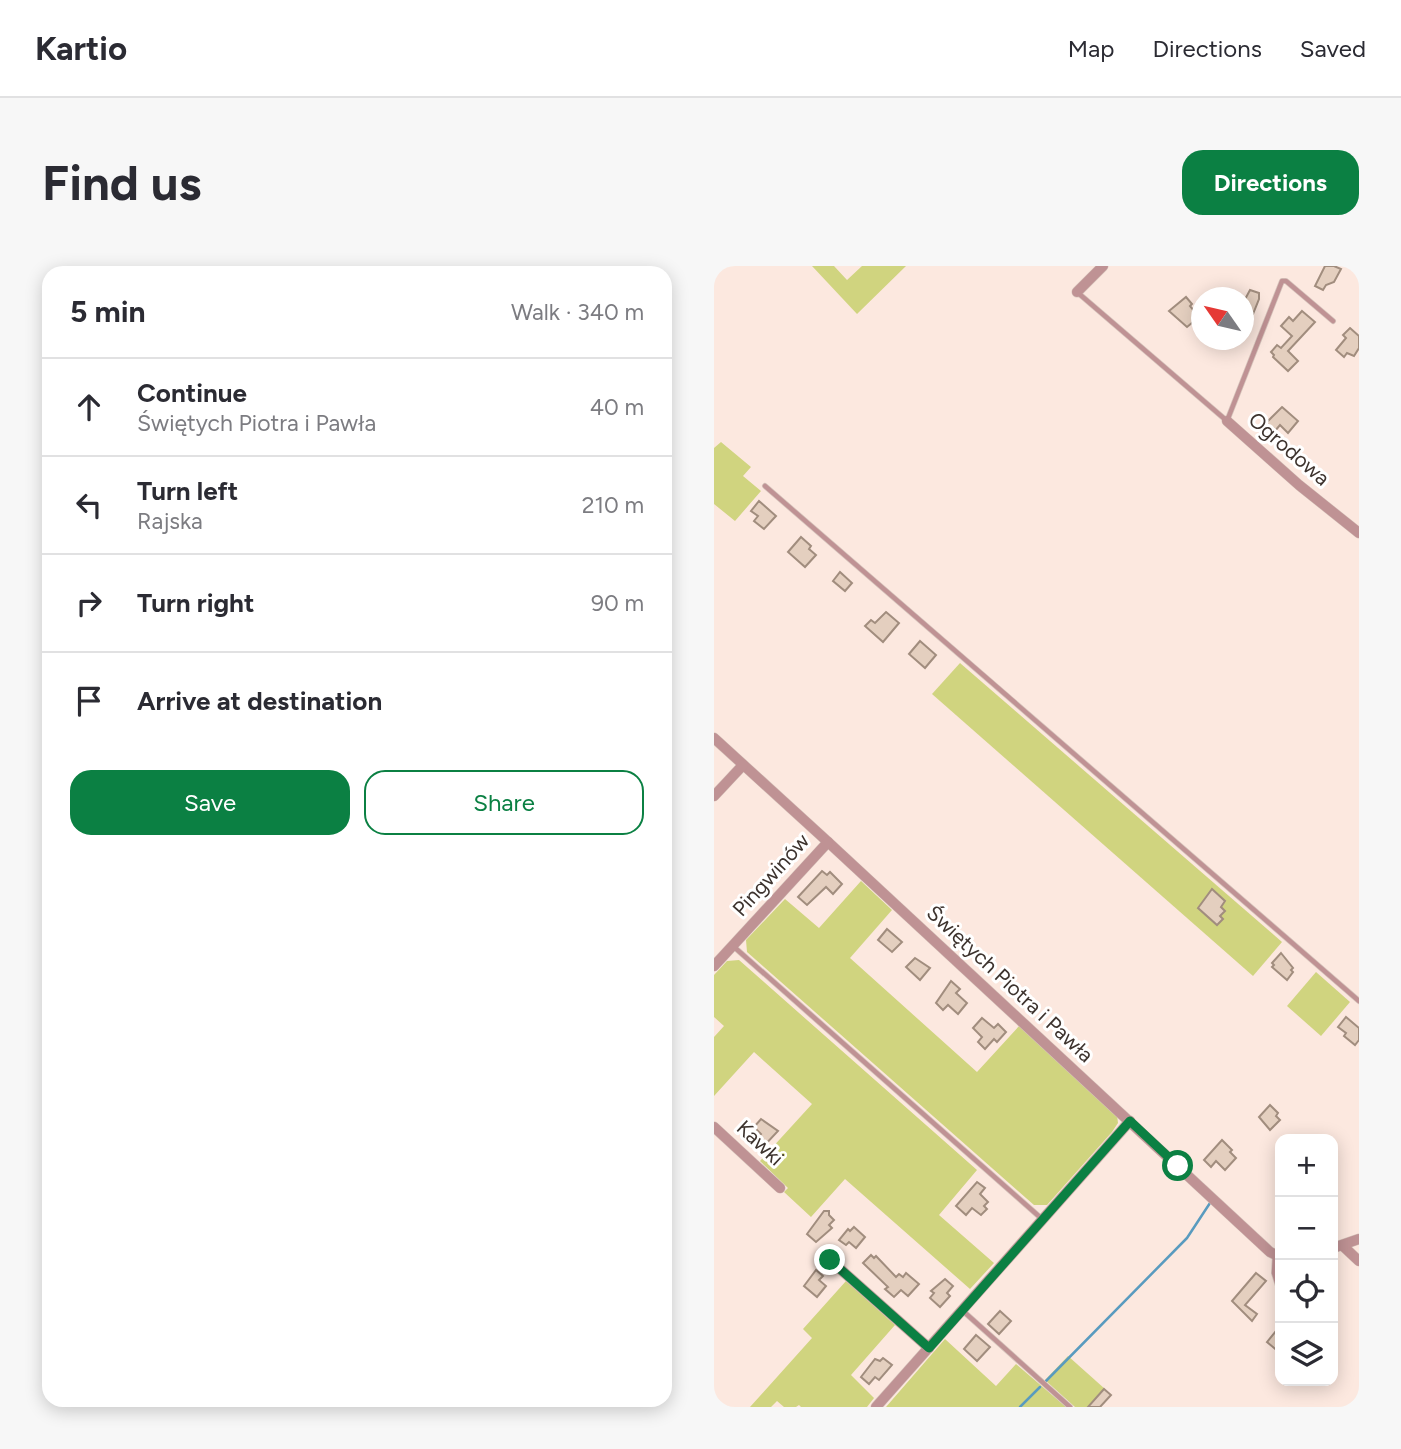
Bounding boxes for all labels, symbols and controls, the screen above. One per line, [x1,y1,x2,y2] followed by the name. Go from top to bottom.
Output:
[35,29,127,68] text: Kartio
[1068,34,1114,63] text: Map
[1152,34,1262,63] text: Directions
[1300,34,1366,63] text: Saved
[1182,150,1359,215] button: Directions
[42,153,201,212] text: Find us
[1191,287,1254,350] north arrow
[70,293,146,330] text: 5 min
[511,298,644,326] text: Walk · 340 m
[137,377,247,409] text: Continue
[70,388,108,426] icon: ahead
[590,393,644,421] text: 40 m
[1244,407,1335,491] street label: Ogrodowa
[137,409,376,437] text: Świętych Piotra i Pawła
[137,475,238,507] text: Turn left
[70,486,108,524] icon: left
[582,491,644,519] text: 210 m
[137,507,203,535] text: Rajska
[70,584,108,622] icon: right
[137,587,254,619] text: Turn right
[591,589,644,617] text: 90 m
[70,682,108,720] icon: arrive
[137,685,382,717] text: Arrive at destination
[70,770,350,835] button: Save
[364,770,644,835] button: Share
[727,828,815,921] street label: Pingwinów
[922,900,1099,1067] street label: Świętych Piotra i Pawła
[732,1115,789,1170] street label: Kawki
[1275,1134,1338,1386] map controls
[1275,1134,1338,1197] button: +
[1162,1150,1193,1181] route start
[1275,1197,1338,1260] button: −
[814,1244,845,1275] route end
[1275,1260,1338,1323] button: locate
[1275,1323,1338,1386] button: layers

